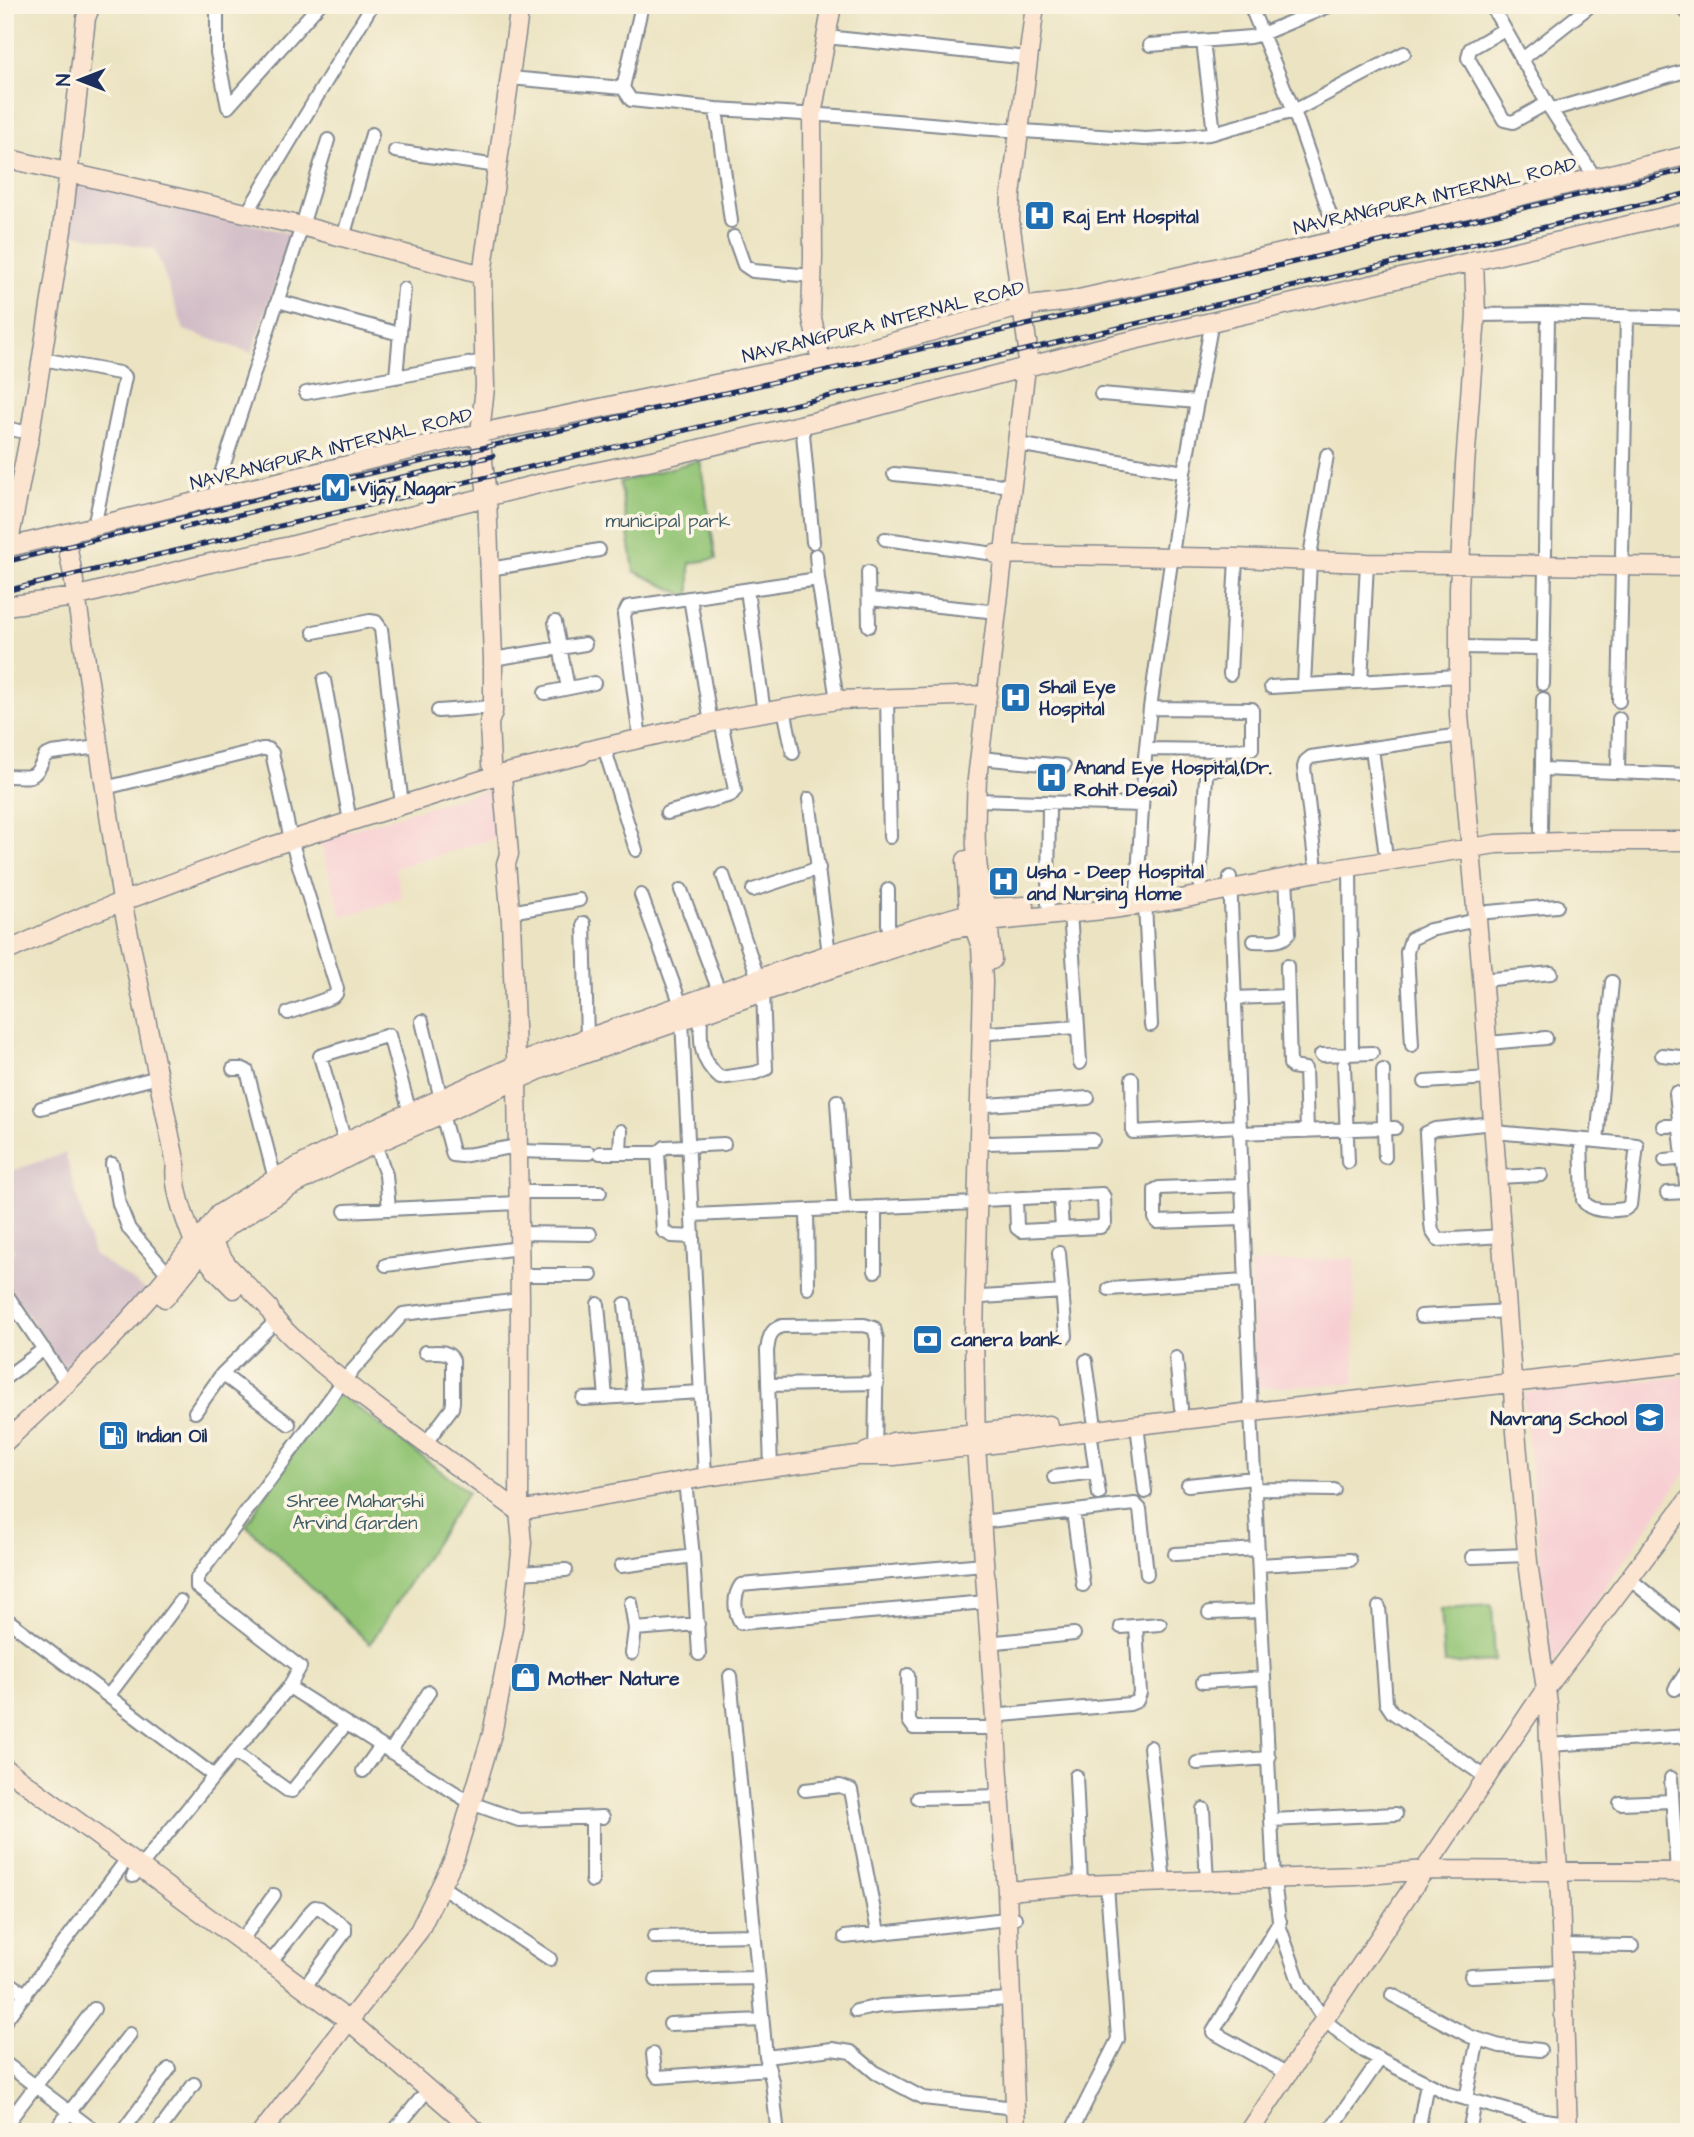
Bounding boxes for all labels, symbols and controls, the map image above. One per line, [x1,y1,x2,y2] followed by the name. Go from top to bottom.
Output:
[46,46,116,116] north arrow
[51,74,78,86] text: N
[1291,151,1580,242] street label: NAVRANGPURA INTERNAL ROAD
[1023,199,1057,233] hospital icon: Raj Ent Hospital
[1063,204,1199,231] place label: Raj Ent Hospital
[739,274,1027,371] street label: NAVRANGPURA INTERNAL ROAD
[187,401,475,498] street label: NAVRANGPURA INTERNAL ROAD
[318,471,352,505] metro station icon: Vijay Nagar
[357,476,456,504] place label: Vijay Nagar
[606,508,731,535] park label: municipal park
[1038,674,1116,723] place label: Shail Eye Hospital
[999,680,1033,714] hospital icon: Shail Eye Hospital
[1074,755,1272,804] place label: Anand Eye Hospital,(Dr. Rohit Desai)
[1034,761,1068,795] hospital icon: Anand Eye Hospital,(Dr. Rohit Desai)
[1026,859,1204,909] place label: Usha - Deep Hospital and Nursing Home
[987,865,1021,899] hospital icon: Usha - Deep Hospital and Nursing Home
[911,1322,945,1356] bank icon: canera bank
[951,1327,1062,1354] place label: canera bank
[1633,1401,1667,1435] school or university icon: Navrang School
[1491,1406,1627,1434] place label: Navrang School
[97,1418,131,1452] fuel station icon: Indian Oil
[137,1423,207,1450] place label: Indian Oil
[286,1488,424,1537] park label: Shree Maharshi Arvind Garden
[508,1661,542,1695] shop icon: Mother Nature
[548,1666,680,1693] place label: Mother Nature

